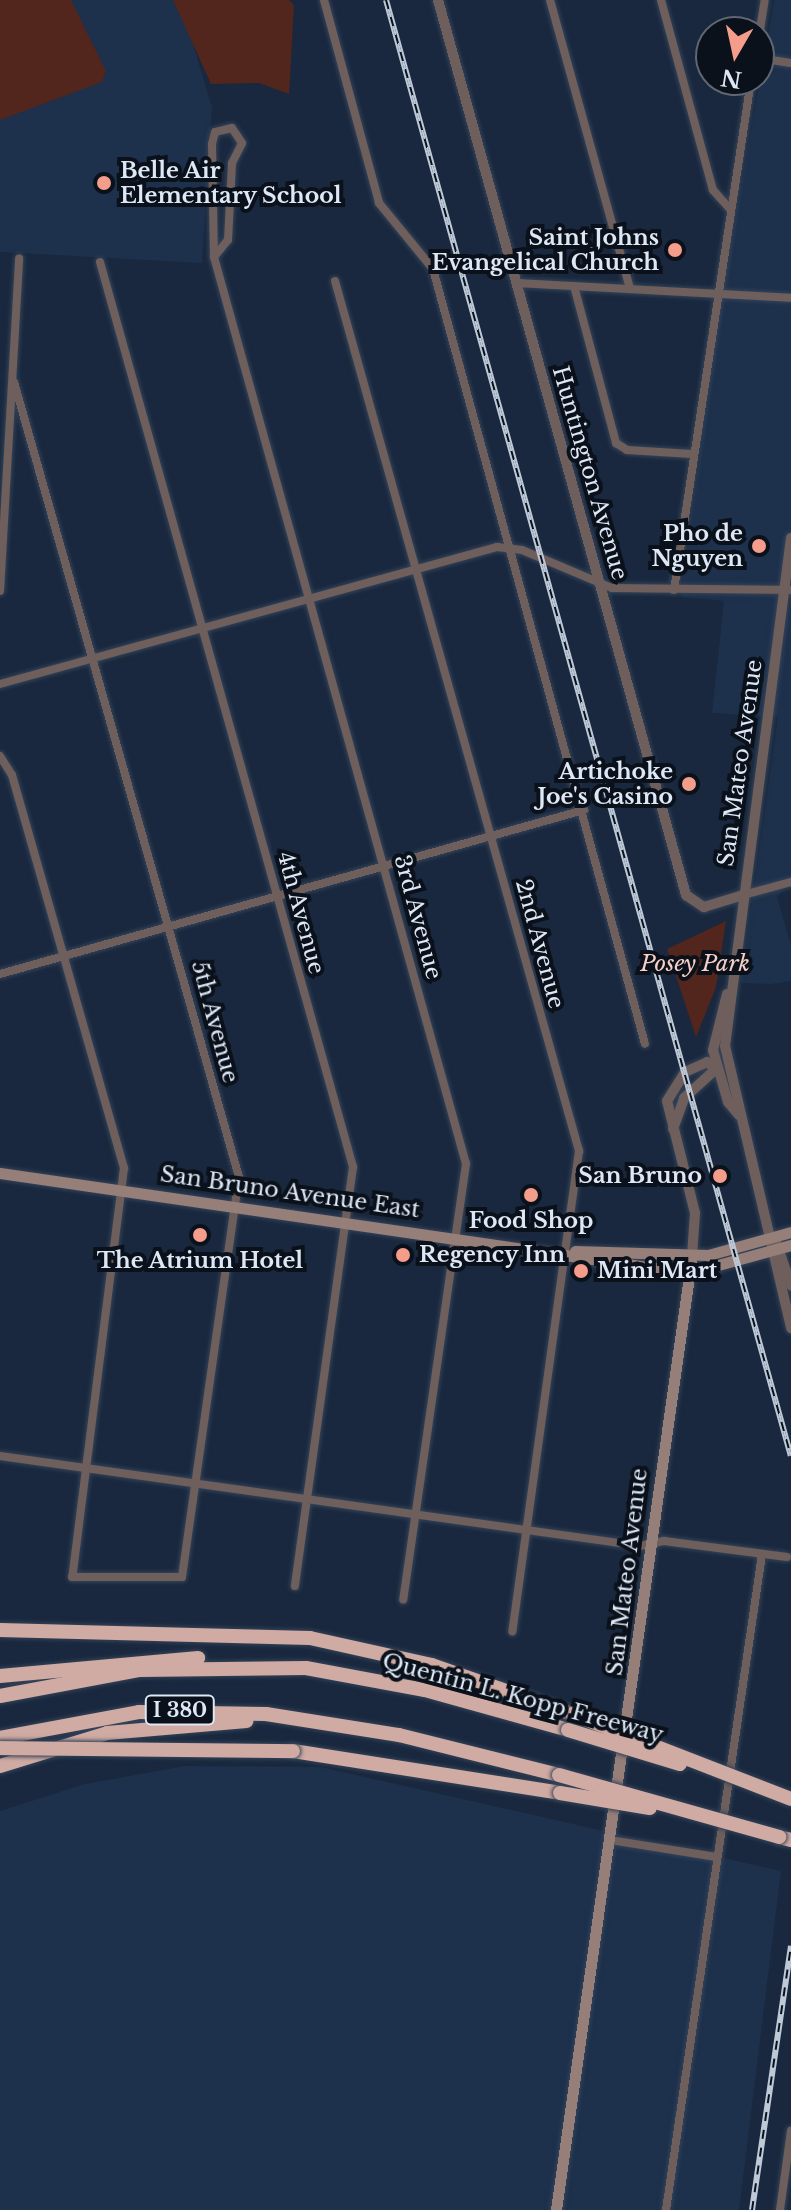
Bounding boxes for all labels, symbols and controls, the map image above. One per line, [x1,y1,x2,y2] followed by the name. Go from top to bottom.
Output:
[695,16,775,96] north arrow
[719,63,744,93] text: N
[120,157,342,208] place label: Belle Air Elementary School
[95,174,113,192] marker: Belle Air Elementary School
[431,224,659,276] place label: Saint Johns Evangelical Church
[666,241,684,259] marker: Saint Johns Evangelical Church
[547,363,633,583] street label: Huntington Avenue
[652,520,743,572] place label: Pho de Nguyen
[750,537,768,555] marker: Pho de Nguyen
[712,657,768,869] street label: San Mateo Avenue
[537,758,673,810] place label: Artichoke Joe's Casino
[680,775,698,793] marker: Artichoke Joe's Casino
[272,849,330,977] street label: 4th Avenue
[389,851,447,983] street label: 3rd Avenue
[510,876,570,1012] street label: 2nd Avenue
[640,951,750,977] park label: Posey Park
[186,958,244,1086] street label: 5th Avenue
[158,1161,422,1223] street label: San Bruno Avenue East
[578,1163,702,1189] place label: San Bruno
[709,1165,731,1187] marker: San Bruno
[522,1186,540,1204] marker: Food Shop
[469,1208,593,1234] place label: Food Shop
[191,1226,209,1244] marker: The Atrium Hotel
[419,1242,566,1268] place label: Regency Inn
[394,1246,412,1264] marker: Regency Inn
[96,1248,304,1274] place label: The Atrium Hotel
[597,1258,717,1284] place label: Mini Mart
[572,1262,590,1280] marker: Mini Mart
[601,1466,653,1678] street label: San Mateo Avenue
[380,1648,666,1748] street label: Quentin L. Kopp Freeway
[144,1694,216,1726] road number: I 380

